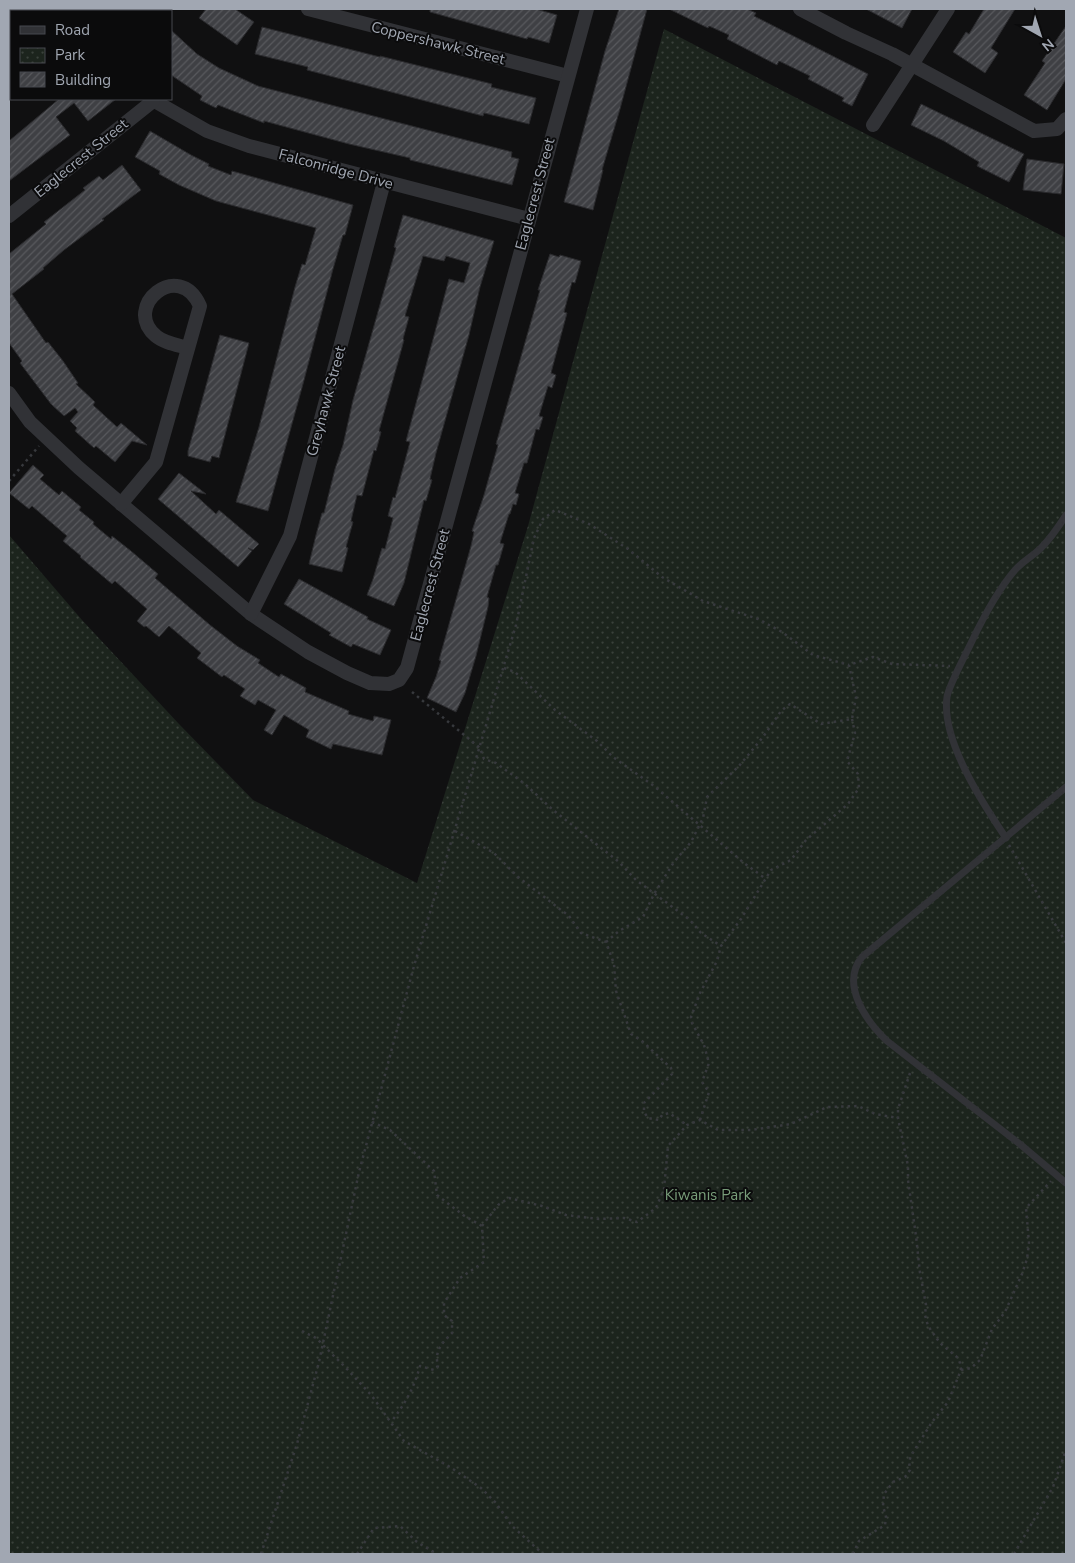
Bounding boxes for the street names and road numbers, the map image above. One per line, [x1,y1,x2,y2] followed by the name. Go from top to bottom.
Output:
[369,17,508,69] street label: Coppershawk Street
[30,114,133,202] street label: Eaglecrest Street
[510,135,560,252] street label: Eaglecrest Street
[277,144,395,194] street label: Falconridge Drive
[302,343,350,458] street label: Greyhawk Street
[405,526,455,643] street label: Eaglecrest Street

